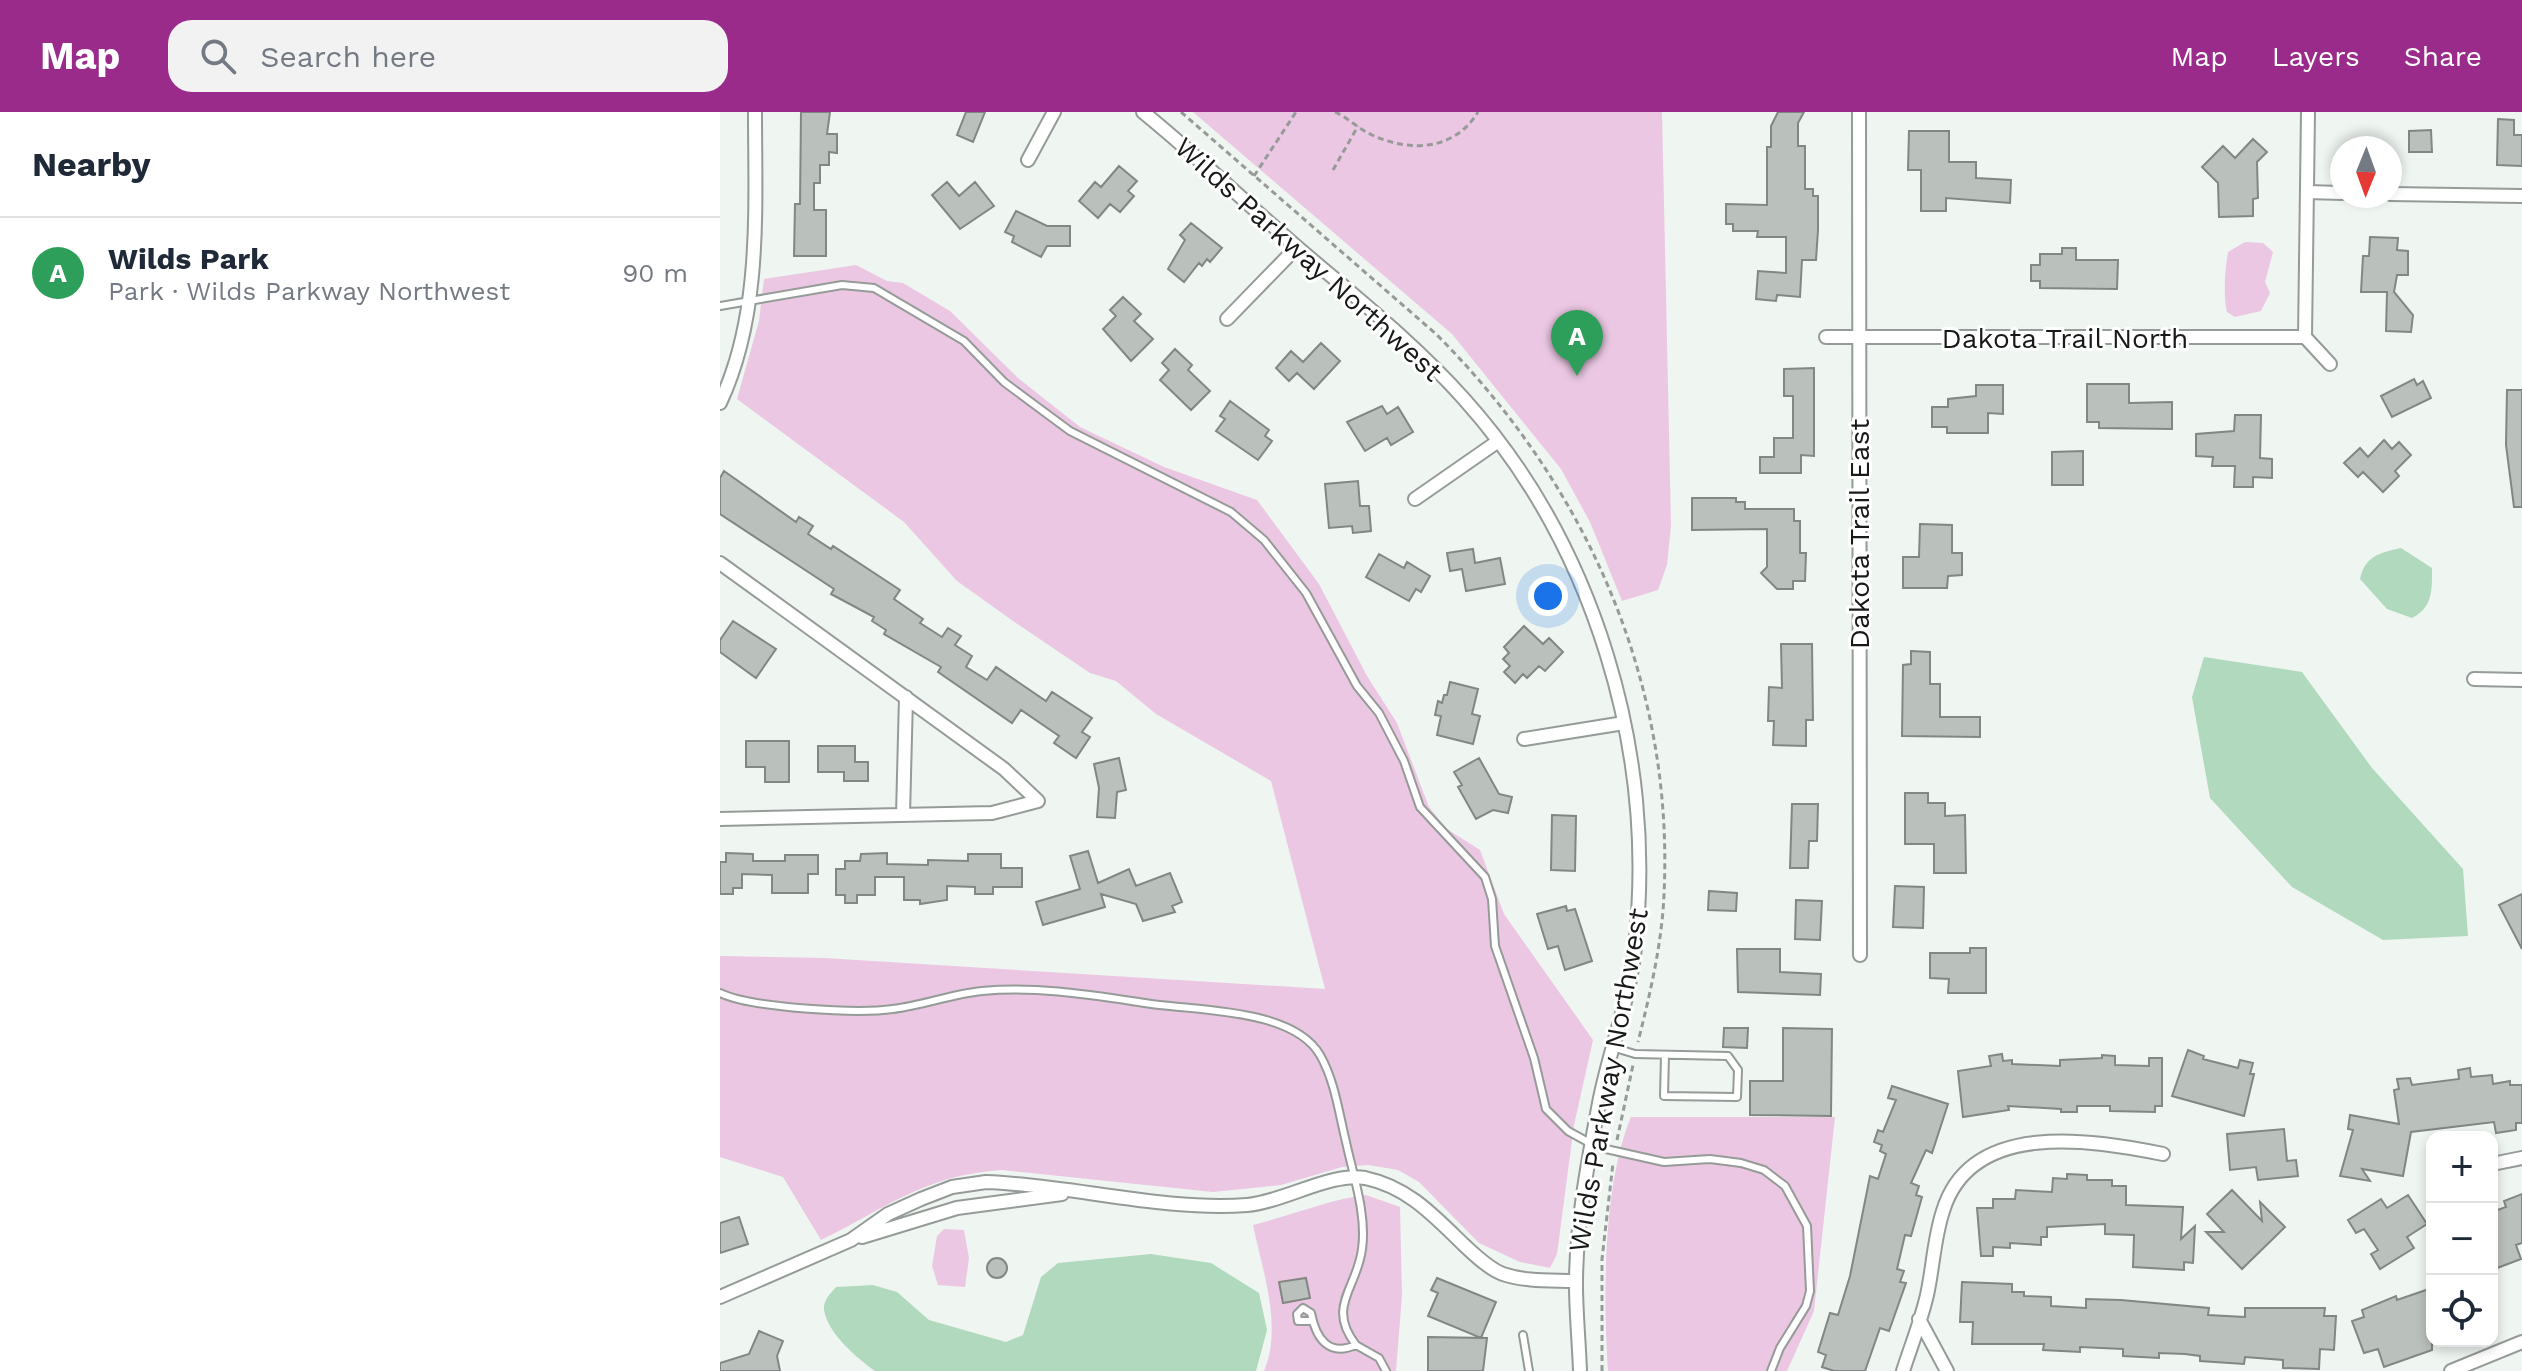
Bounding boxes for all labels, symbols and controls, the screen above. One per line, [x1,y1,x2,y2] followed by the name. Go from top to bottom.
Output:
[168,20,728,92] search box
[40,34,120,78] text: Map
[196,34,240,78] icon: search
[260,39,436,74] text: Search here
[2171,40,2228,73] text: Map
[2272,40,2360,73] text: Layers
[2404,40,2482,73] text: Share
[1168,130,1449,388] street label: Wilds Parkway Northwest
[2330,136,2402,208] north arrow
[32,144,151,184] text: Nearby
[108,241,269,276] text: Wilds Park
[49,258,67,288] text: A
[622,258,688,288] text: 90 m
[108,276,510,306] text: Park · Wilds Parkway Northwest
[1551,310,1603,376] pin: A
[1942,322,2188,355] street label: Dakota Trail North
[1843,419,1876,649] street label: Dakota Trail East
[1528,576,1568,616] your location
[1562,905,1655,1255] street label: Wilds Parkway Northwest
[2426,1131,2498,1347] map controls
[2426,1131,2498,1203] button: +
[2426,1203,2498,1275] button: −
[2426,1275,2498,1347] button: locate

